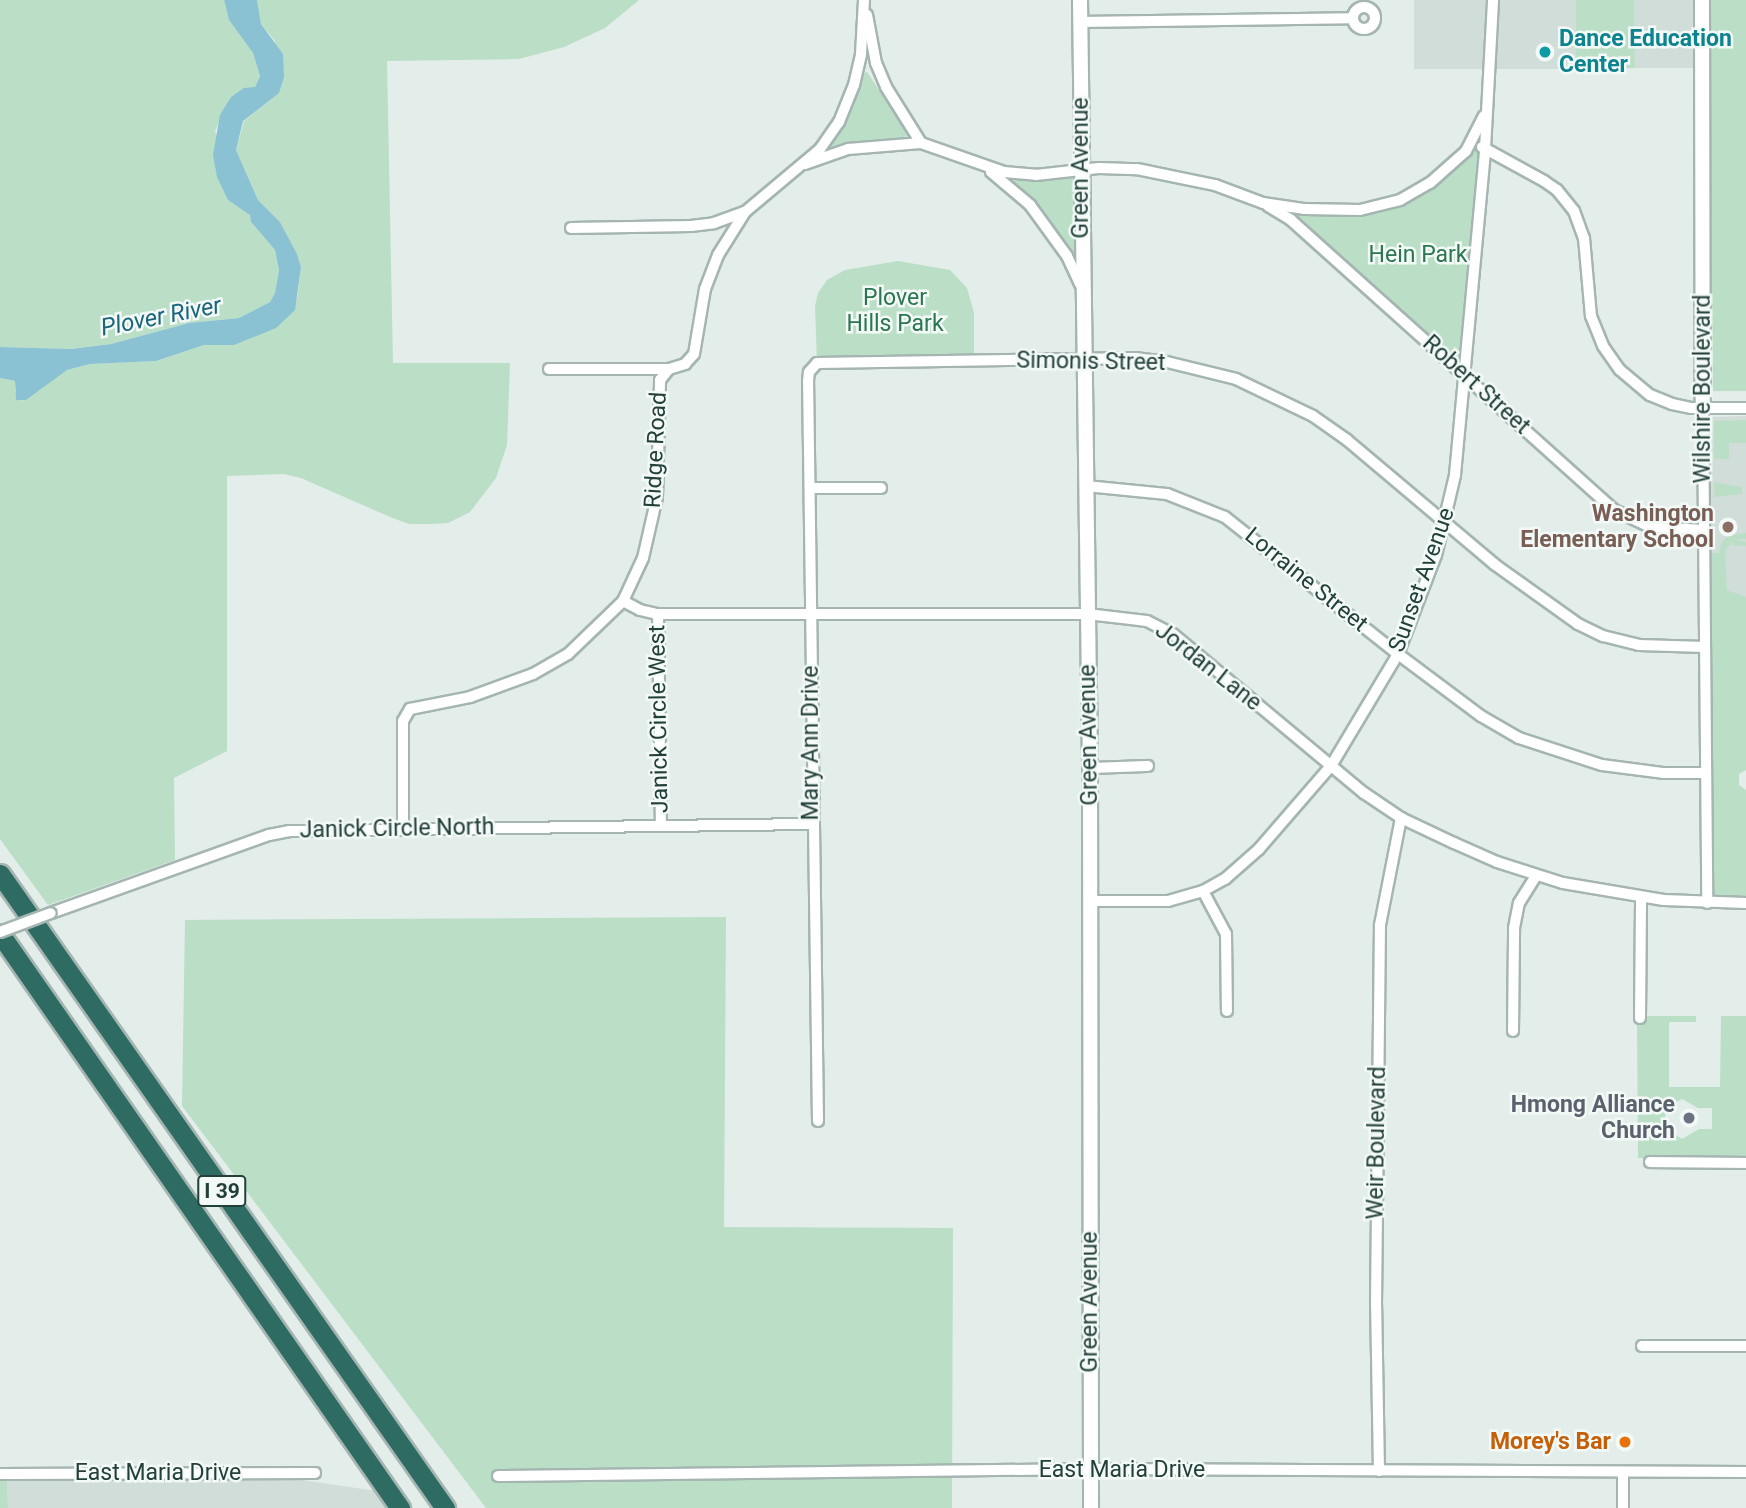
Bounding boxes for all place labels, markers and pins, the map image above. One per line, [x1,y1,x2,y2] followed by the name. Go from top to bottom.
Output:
[1559,25,1732,79] place label: Dance Education Center
[1537,44,1553,60] marker: Dance Education Center
[1520,500,1714,554] place label: Washington Elementary School
[1720,519,1736,535] marker: Washington Elementary School
[1511,1091,1675,1145] place label: Hmong Alliance Church
[1681,1110,1697,1126] marker: Hmong Alliance Church
[1490,1428,1611,1456] place label: Morey's Bar
[1617,1434,1633,1450] marker: Morey's Bar

